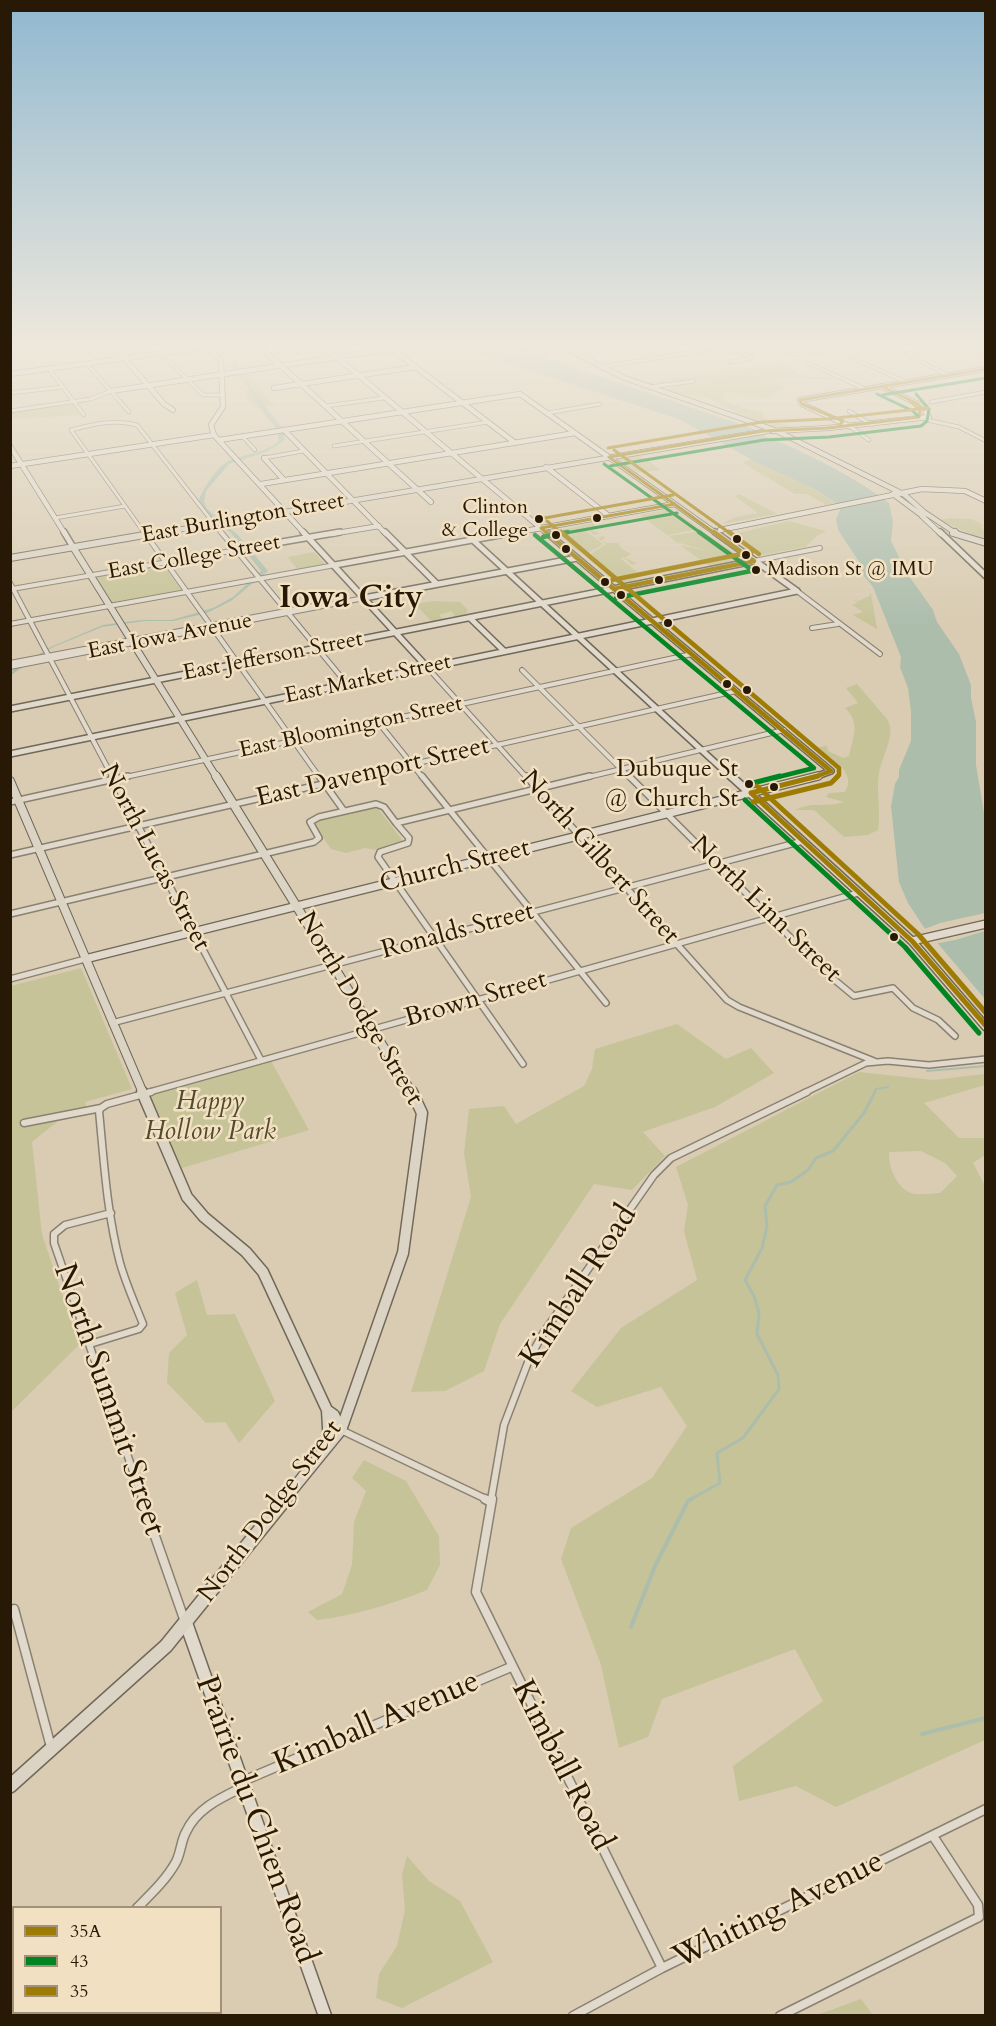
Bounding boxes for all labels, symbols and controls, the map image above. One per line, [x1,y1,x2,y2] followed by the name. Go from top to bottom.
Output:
[140,488,346,550] street label: East Burlington Street
[442,496,528,543] place label: Clinton & College
[591,512,603,524] unlabelled marker
[533,513,545,525] marker: Clinton & College
[550,529,562,541] unlabelled marker
[106,530,282,586] street label: East College Street
[731,533,743,545] unlabelled marker
[560,543,572,555] unlabelled marker
[740,549,752,561] unlabelled marker
[767,558,934,582] place label: Madison St @ IMU
[750,564,762,576] marker: Madison St @ IMU
[653,574,665,586] unlabelled marker
[599,576,611,588] unlabelled marker
[279,581,423,619] district label: Iowa City
[615,589,627,601] unlabelled marker
[85,608,255,666] street label: East Iowa Avenue
[662,617,674,629] unlabelled marker
[181,627,365,687] street label: East Jefferson Street
[283,650,453,710] street label: East Market Street
[721,678,733,690] unlabelled marker
[741,684,753,696] unlabelled marker
[237,691,465,765] street label: East Bloomington Street
[253,731,493,815] street label: East Davenport Street
[605,756,738,812] place label: Dubuque St @ Church St
[92,760,216,956] street label: North Lucas Street
[513,765,685,951] street label: North Gilbert Street
[743,778,755,790] marker: Dubuque St @ Church St
[768,781,780,793] unlabelled marker
[683,830,847,990] street label: North Linn Street
[377,833,533,901] street label: Church Street
[378,897,538,967] street label: Ronalds Street
[289,907,429,1111] street label: North Dodge Street
[888,931,900,943] unlabelled marker
[401,965,551,1035] street label: Brown Street
[144,1087,276,1148] park label: Happy Hollow Park
[513,1199,647,1375] street label: Kimball Road
[43,1259,173,1541] street label: North Summit Street
[192,1415,350,1609] street label: North Dodge Street
[268,1663,486,1785] street label: Kimball Avenue
[185,1671,325,1969] street label: Prairie du Chien Road
[502,1674,620,1858] street label: Kimball Road
[667,1843,891,1979] street label: Whiting Avenue
[12,1906,222,2014] legend
[70,1919,101,1944] text: 35A
[70,1949,88,1974] text: 43
[70,1979,88,2004] text: 35

